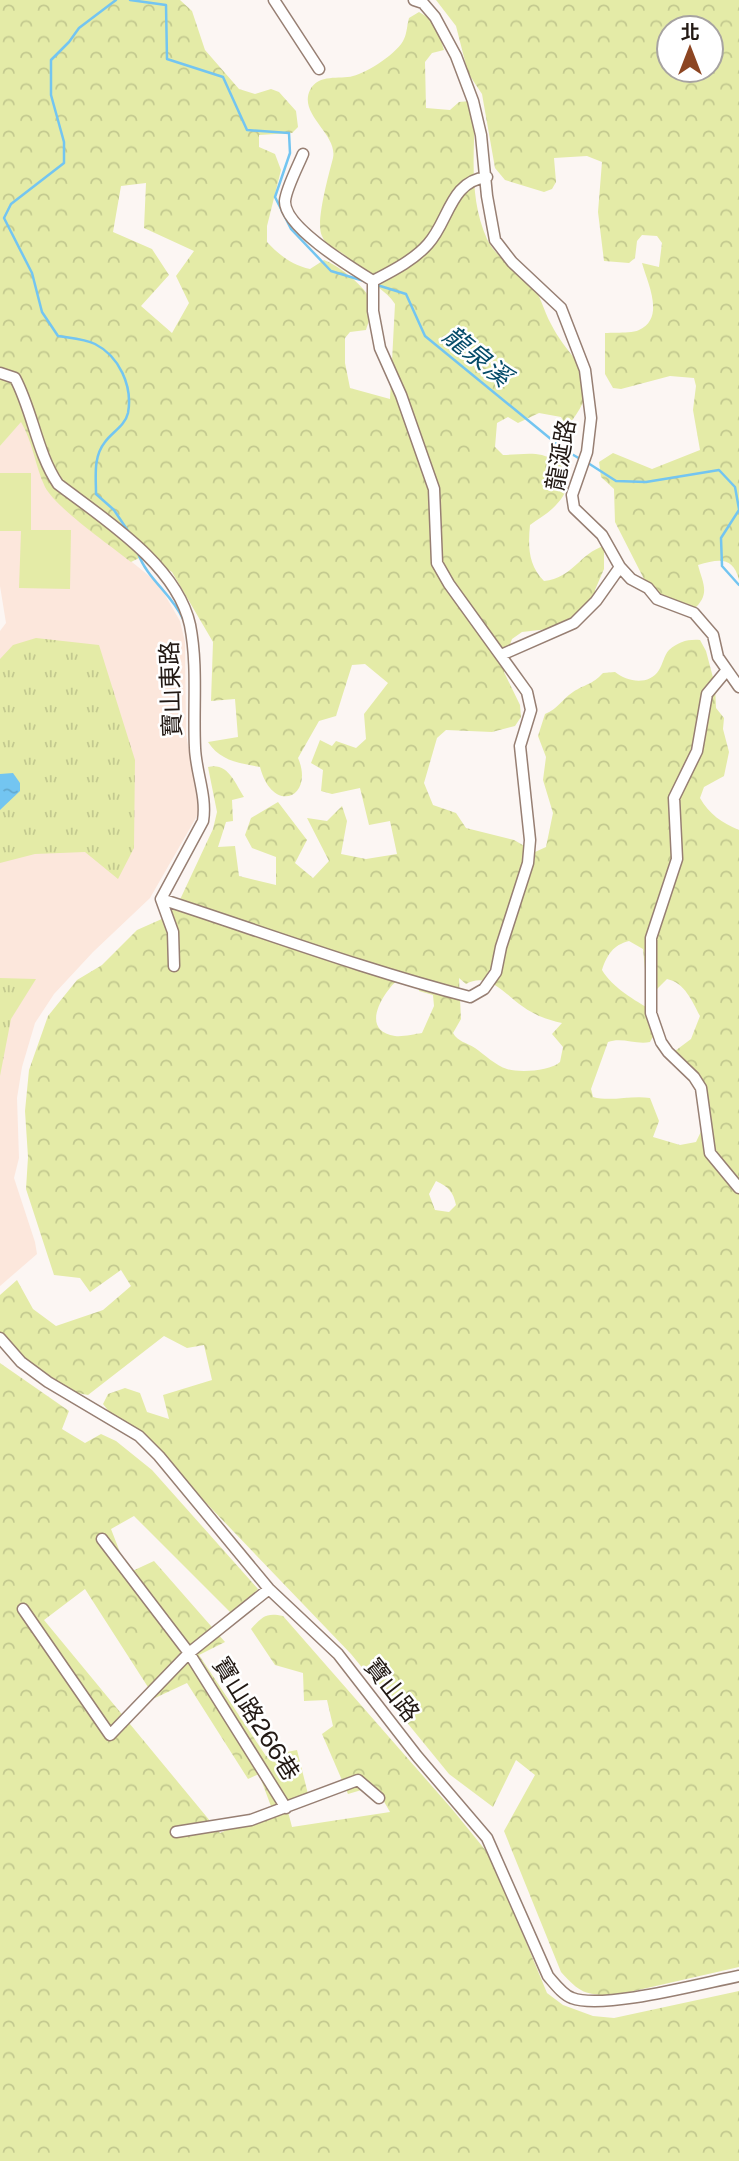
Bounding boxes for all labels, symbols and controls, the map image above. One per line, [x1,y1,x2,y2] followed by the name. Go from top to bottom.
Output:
[655,14,725,84] north arrow
[680,21,700,43] text: 北
[437,319,520,395] water label: 龍泉溪
[540,417,580,493] street label: 龍涎路
[154,641,186,737] street label: 寶山東路
[208,1652,306,1785] street label: 寶山路266巷
[360,1652,426,1726] street label: 寶山路

